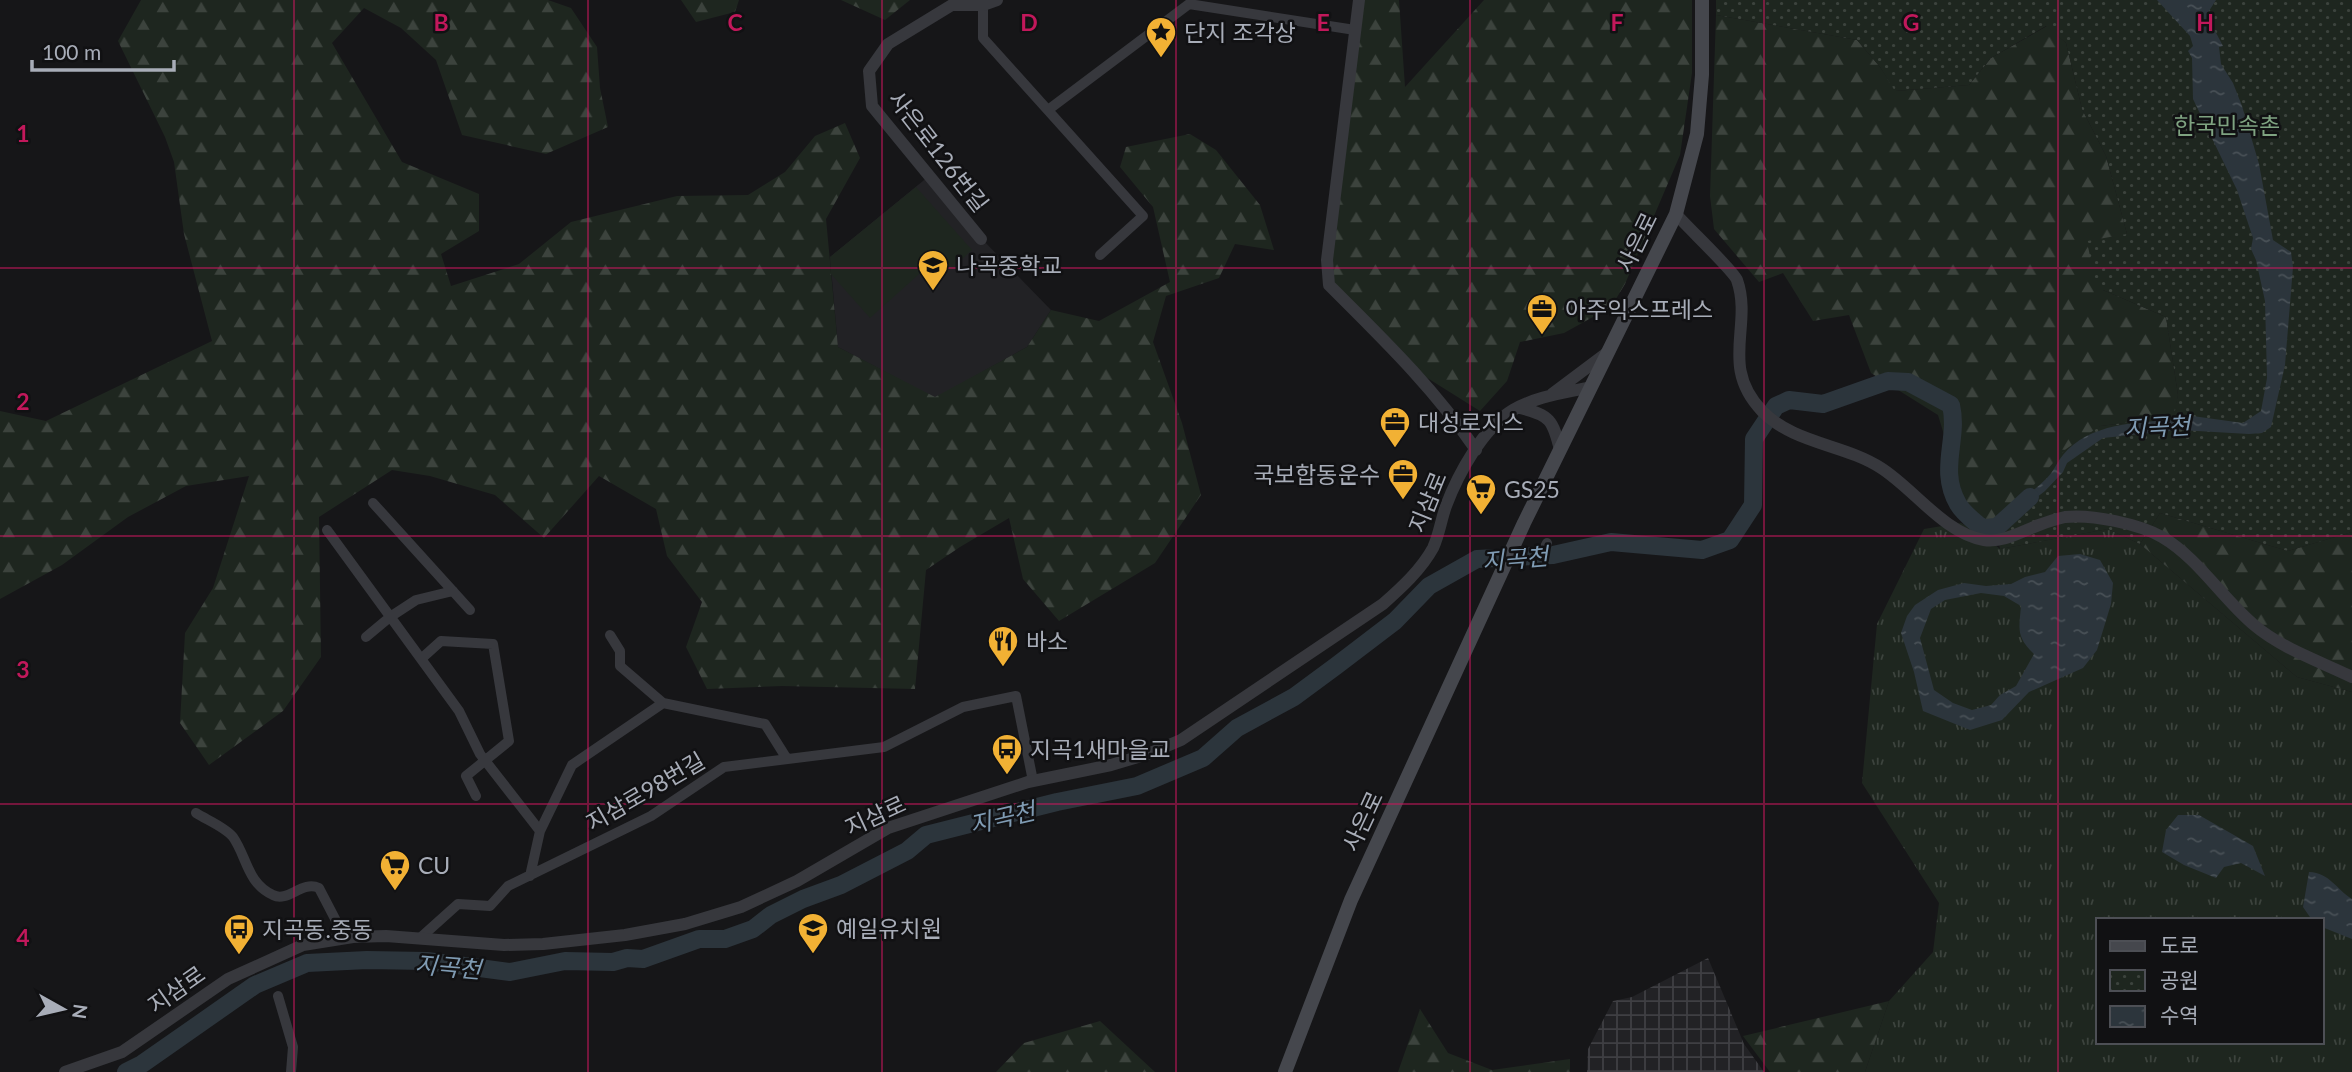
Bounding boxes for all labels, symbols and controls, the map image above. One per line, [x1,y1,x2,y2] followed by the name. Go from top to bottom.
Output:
[433,8,449,36] text: B
[727,8,743,36] text: C
[1020,8,1038,36] text: D
[1316,8,1330,36] text: E
[1610,8,1624,36] text: F
[1903,8,1919,36] text: G
[2196,8,2214,36] text: H
[1144,15,1178,59] place icon: 단지 조각상
[1184,18,1296,46] place label: 단지 조각상
[32,28,173,72] scale bar
[42,39,101,64] text: 100 m
[883,85,995,217] street label: 사은로126번길
[2174,111,2280,139] park label: 한국민속촌
[16,119,30,147] text: 1
[1610,207,1662,277] street label: 사은로
[916,248,950,292] school or university icon: 나곡중학교
[956,251,1062,279] place label: 나곡중학교
[1525,292,1559,336] office icon: 아주익스프레스
[1565,295,1713,323] place label: 아주익스프레스
[16,387,30,415] text: 2
[1378,405,1412,449] office icon: 대성로지스
[1418,408,1524,436] place label: 대성로지스
[2123,410,2194,442] water label: 지곡천
[1386,457,1420,501] office icon: 국보합동운수
[1253,460,1380,488] place label: 국보합동운수
[1402,467,1452,537] street label: 지삼로
[1464,472,1498,516] supermarket icon: GS25
[1504,475,1560,503] place label: GS25
[1481,540,1552,575] water label: 지곡천
[986,624,1020,668] restaurant icon: 바소
[1026,627,1068,655] place label: 바소
[16,655,30,683] text: 3
[990,732,1024,776] bus stop icon: 지곡1새마을교
[1030,735,1170,763] place label: 지곡1새마을교
[581,746,709,836] street label: 지삼로98번길
[1336,786,1388,856] street label: 사은로
[840,789,910,841] street label: 지삼로
[966,795,1040,839] water label: 지곡천
[378,848,412,892] supermarket icon: CU
[418,851,450,879] place label: CU
[796,911,830,955] school or university icon: 예일유치원
[222,912,256,956] bus stop icon: 지곡동.중동
[836,914,942,942] place label: 예일유치원
[262,915,373,943] place label: 지곡동.중동
[2096,918,2324,1044] legend
[16,923,30,951] text: 4
[2160,932,2199,957] text: 도로
[414,949,485,984] water label: 지곡천
[142,959,210,1019] street label: 지삼로
[2160,967,2199,992] text: 공원
[28,974,98,1044] north arrow
[2160,1002,2199,1027] text: 수역
[68,1003,93,1020] text: N

